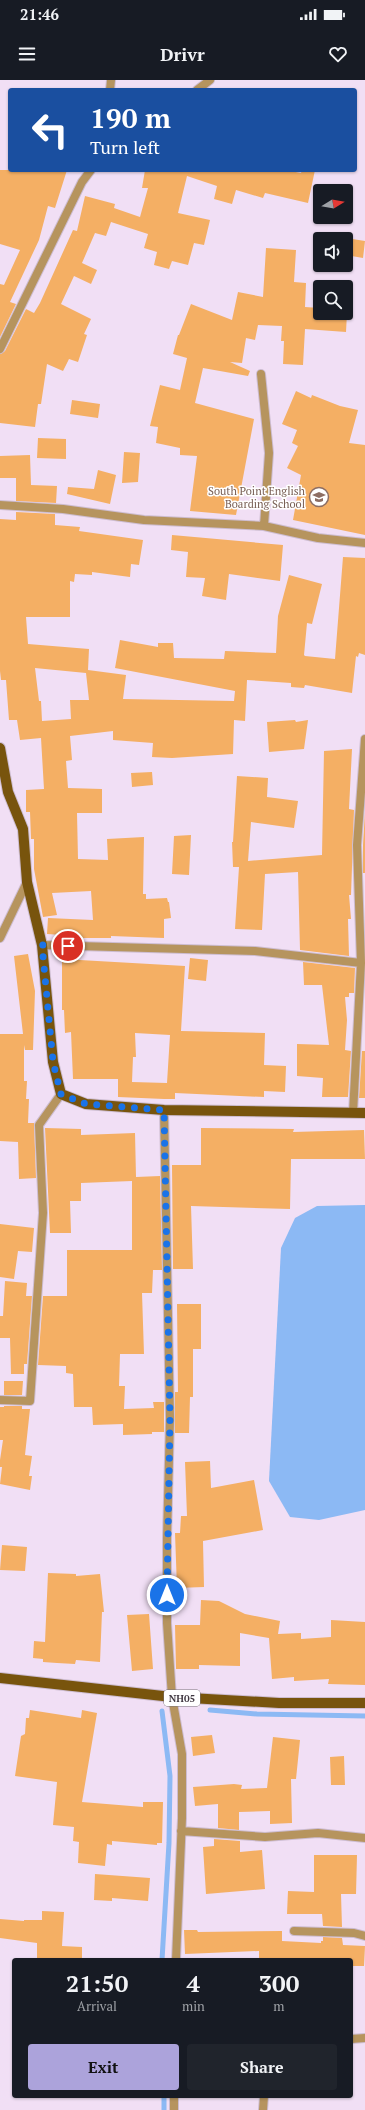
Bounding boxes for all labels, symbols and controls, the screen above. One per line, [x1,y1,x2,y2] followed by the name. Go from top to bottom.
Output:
[20,4,59,24] text: 21:46
[160,42,205,66] text: Drivr
[16,43,38,65] icon: menu
[327,43,349,65] icon: heart
[90,99,171,136] text: 190 m
[24,104,76,156] icon: left
[90,135,160,159] text: Turn left
[313,184,353,224] north arrow
[313,184,353,320] map controls
[313,232,353,272] button: sound
[313,280,353,320] button: search
[208,484,306,511] place label: South Point English Boarding School
[308,486,330,508] school or university icon: South Point English Boarding School
[51,929,85,963] pin
[57,935,79,957] icon: arrive
[146,1574,188,1616] position arrow
[164,1690,200,1706] road number: NH05
[66,1967,128,1999] text: 21:50
[187,1967,200,1999] text: 4
[259,1967,299,1999] text: 300
[77,1997,117,2015] text: Arrival
[182,1997,205,2015] text: min
[273,1997,285,2015] text: m
[28,2044,179,2090] button: Exit
[187,2044,337,2090] button: Share

